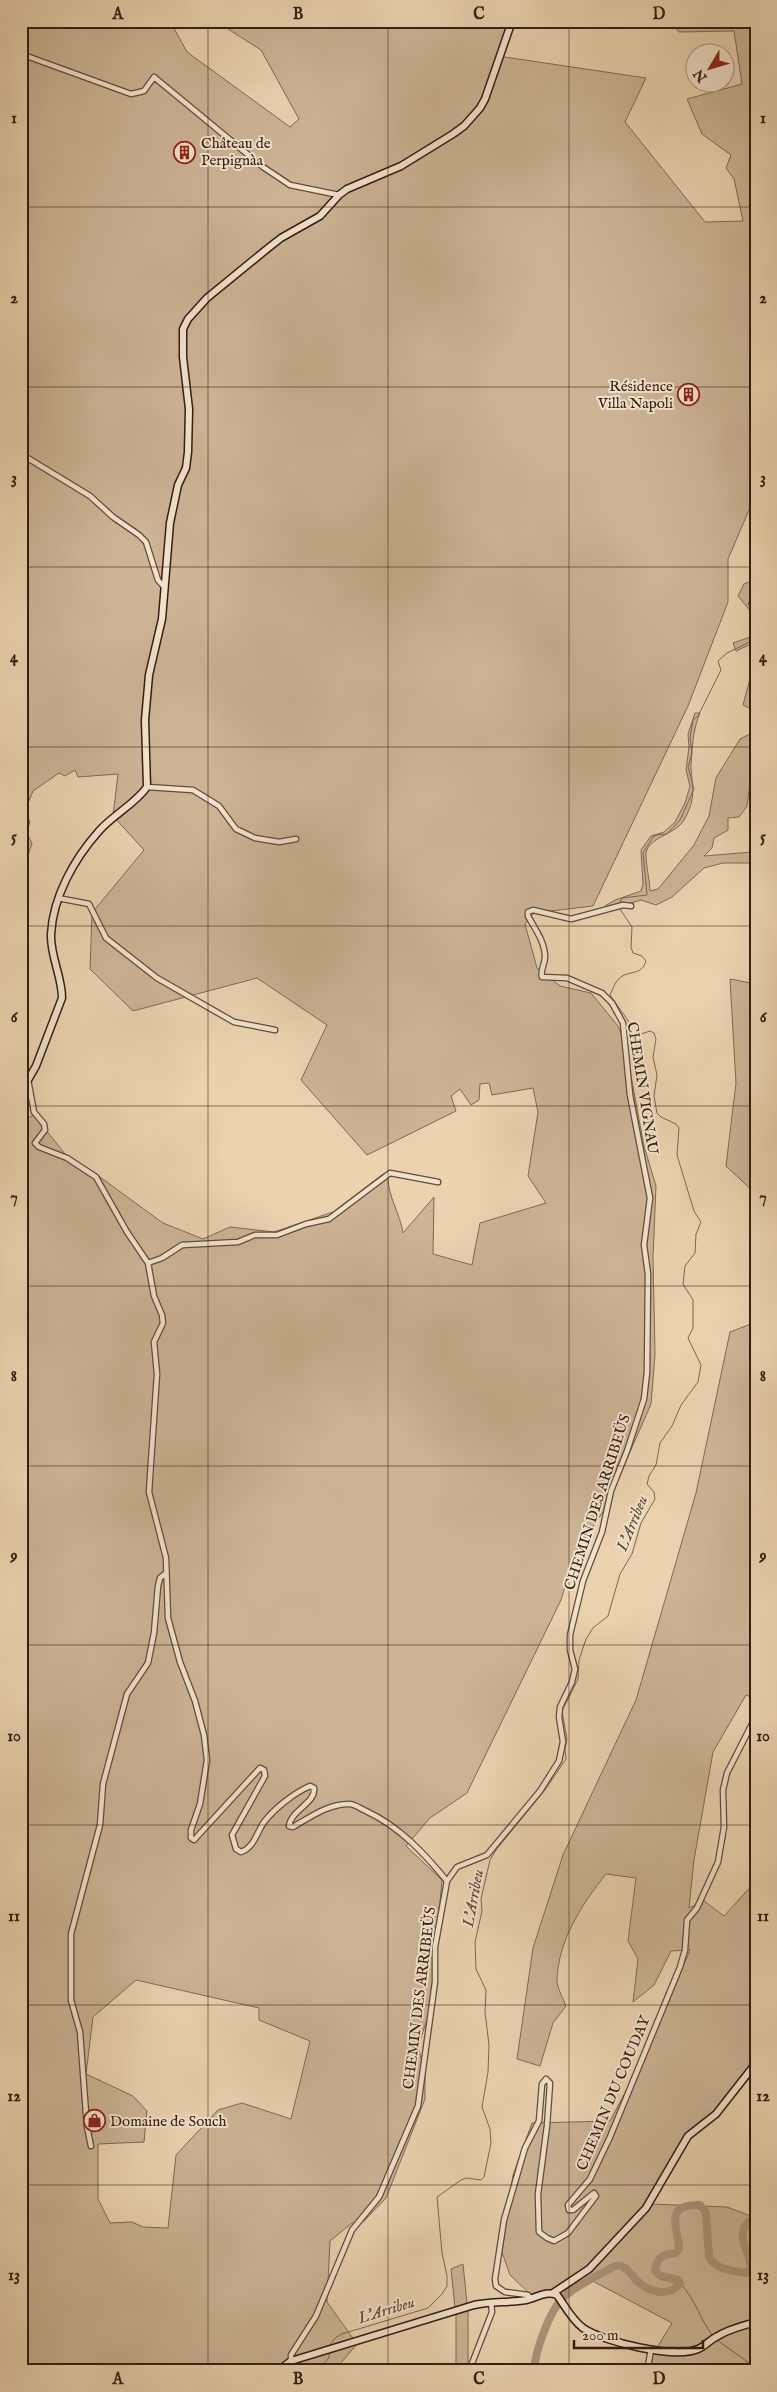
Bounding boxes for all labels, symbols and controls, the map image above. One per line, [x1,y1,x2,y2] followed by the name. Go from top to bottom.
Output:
[112,5,125,25] text: A
[293,5,304,25] text: B
[473,5,485,25] text: C
[653,5,666,25] text: D
[684,42,734,92] north arrow
[690,65,712,86] text: N
[11,109,17,129] text: 1
[760,109,766,129] text: 1
[201,134,271,170] place label: Château de Perpignàa
[173,140,197,164] building icon: Château de Perpignàa
[10,289,18,309] text: 2
[759,289,767,309] text: 2
[597,377,673,413] place label: Résidence Villa Napoli
[677,383,701,407] building icon: Résidence Villa Napoli
[11,469,17,489] text: 3
[760,469,766,489] text: 3
[10,648,19,668] text: 4
[759,648,768,668] text: 4
[11,828,17,848] text: 5
[760,828,766,848] text: 5
[11,1008,19,1028] text: 6
[760,1008,768,1028] text: 6
[623,1021,662,1156] street label: CHEMIN VIGNAU
[10,1188,18,1208] text: 7
[759,1188,767,1208] text: 7
[11,1367,17,1387] text: 8
[760,1367,766,1387] text: 8
[560,1412,635,1592] street label: CHEMIN DES ARRIBEÜS
[612,1493,653,1555] water label: L'Arribeu
[10,1547,18,1567] text: 9
[759,1547,767,1567] text: 9
[7,1727,21,1747] text: 10
[756,1727,770,1747] text: 10
[459,1868,489,1930] water label: L'Arribeu
[399,1906,440,2090] street label: CHEMIN DES ARRIBEÜS
[8,1907,20,1927] text: 11
[757,1907,769,1927] text: 11
[572,2012,655,2173] street label: CHEMIN DU COUDAY
[7,2087,21,2107] text: 12
[756,2087,770,2107] text: 12
[82,2109,106,2133] shop icon: Domaine de Souch
[110,2112,226,2131] place label: Domaine de Souch
[8,2266,20,2286] text: 13
[757,2266,769,2286] text: 13
[355,2293,417,2329] water label: L'Arribeu
[574,2317,703,2349] scale bar
[582,2326,619,2345] text: 200 m
[112,2370,125,2390] text: A
[293,2370,304,2390] text: B
[473,2370,485,2390] text: C
[653,2370,666,2390] text: D

